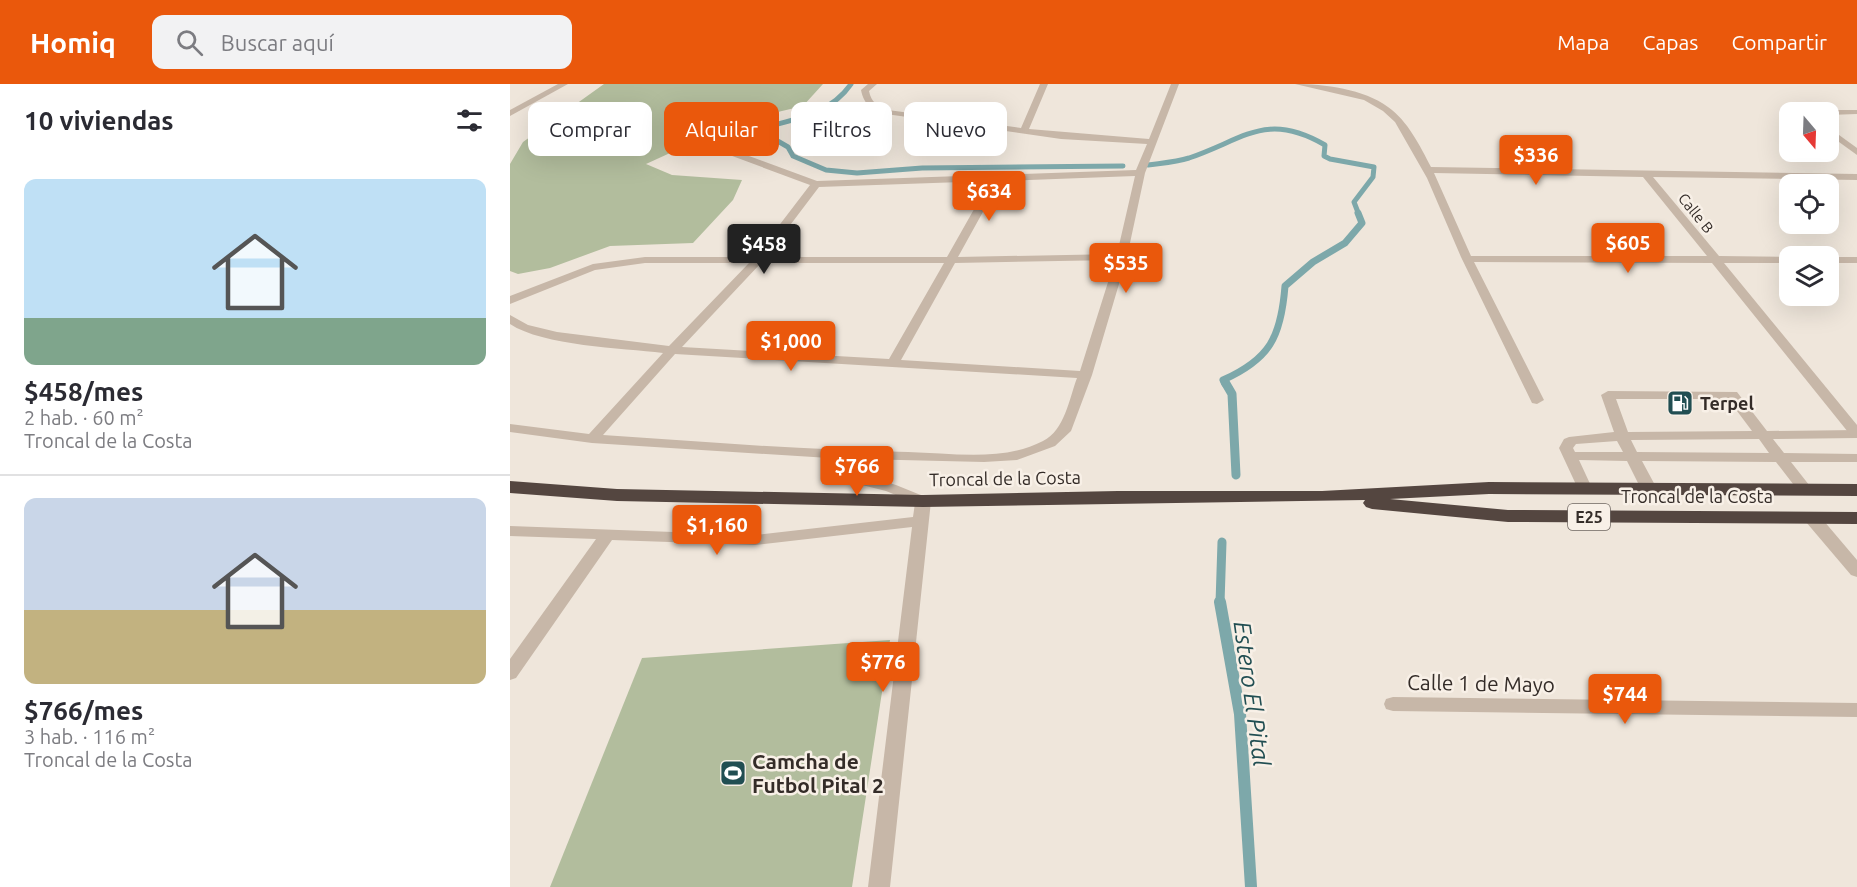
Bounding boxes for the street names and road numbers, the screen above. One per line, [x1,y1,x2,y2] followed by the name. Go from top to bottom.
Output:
[1675,190,1717,236] street label: Calle B
[929,467,1081,489] street label: Troncal de la Costa
[1621,486,1773,506] street label: Troncal de la Costa
[1568,504,1610,530] road number: E25
[1407,670,1555,696] street label: Calle 1 de Mayo

